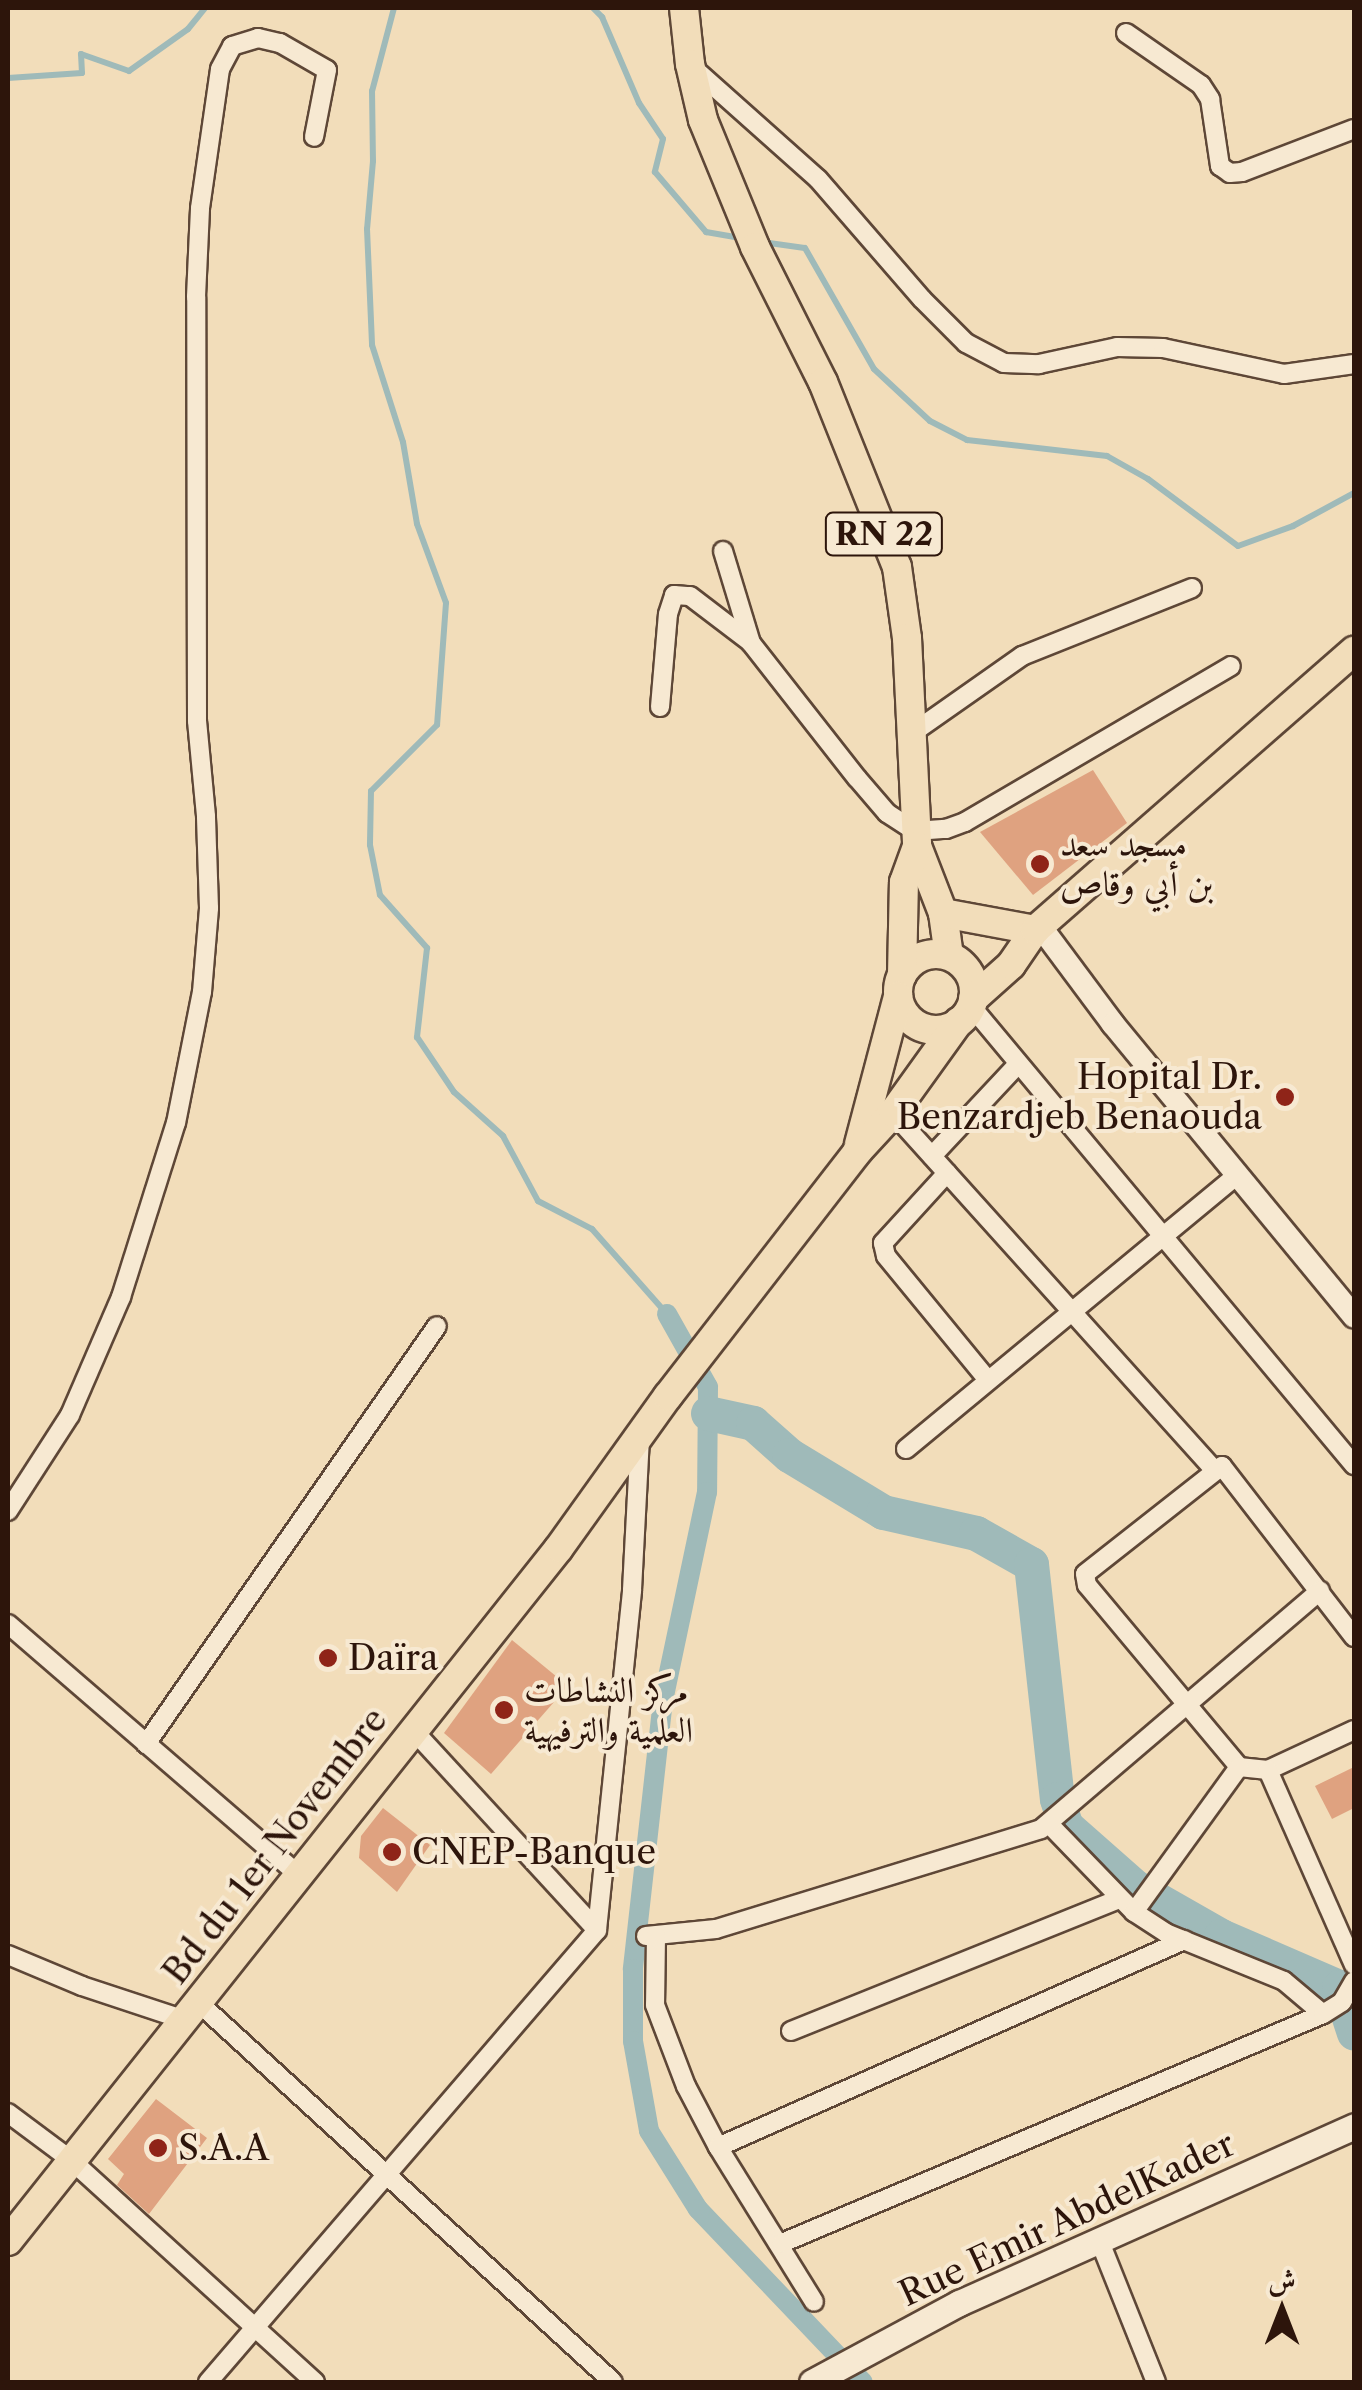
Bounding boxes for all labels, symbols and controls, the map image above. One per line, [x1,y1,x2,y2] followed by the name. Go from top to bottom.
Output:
[824,507,944,561] road number: RN 22
[1060,823,1213,905] place label: مسجد سعد بن أبي وقاص
[1029,853,1051,875] marker: مسجد سعد بن أبي وقاص
[897,1056,1262,1138] place label: Hopital Dr. Benzardjeb Benaouda
[1272,1084,1298,1110] marker: Hopital Dr. Benzardjeb Benaouda
[348,1637,439,1679] place label: Daïra
[317,1647,339,1669] marker: Daïra
[524,1669,693,1751] place label: مركز النشاطات العلمية والترفيهية
[154,1699,396,1993] street label: Bd du 1er Novembre
[493,1699,515,1721] marker: مركز النشاطات العلمية والترفيهية
[412,1831,656,1873] place label: CNEP-Banque
[381,1841,403,1863] marker: CNEP-Banque
[892,2122,1242,2316] street label: Rue Emir AbdelKader
[178,2127,269,2169] place label: S.A.A
[147,2137,169,2159] marker: S.A.A
[1232,2260,1332,2360] north arrow
[1268,2263,1296,2297] text: ش

